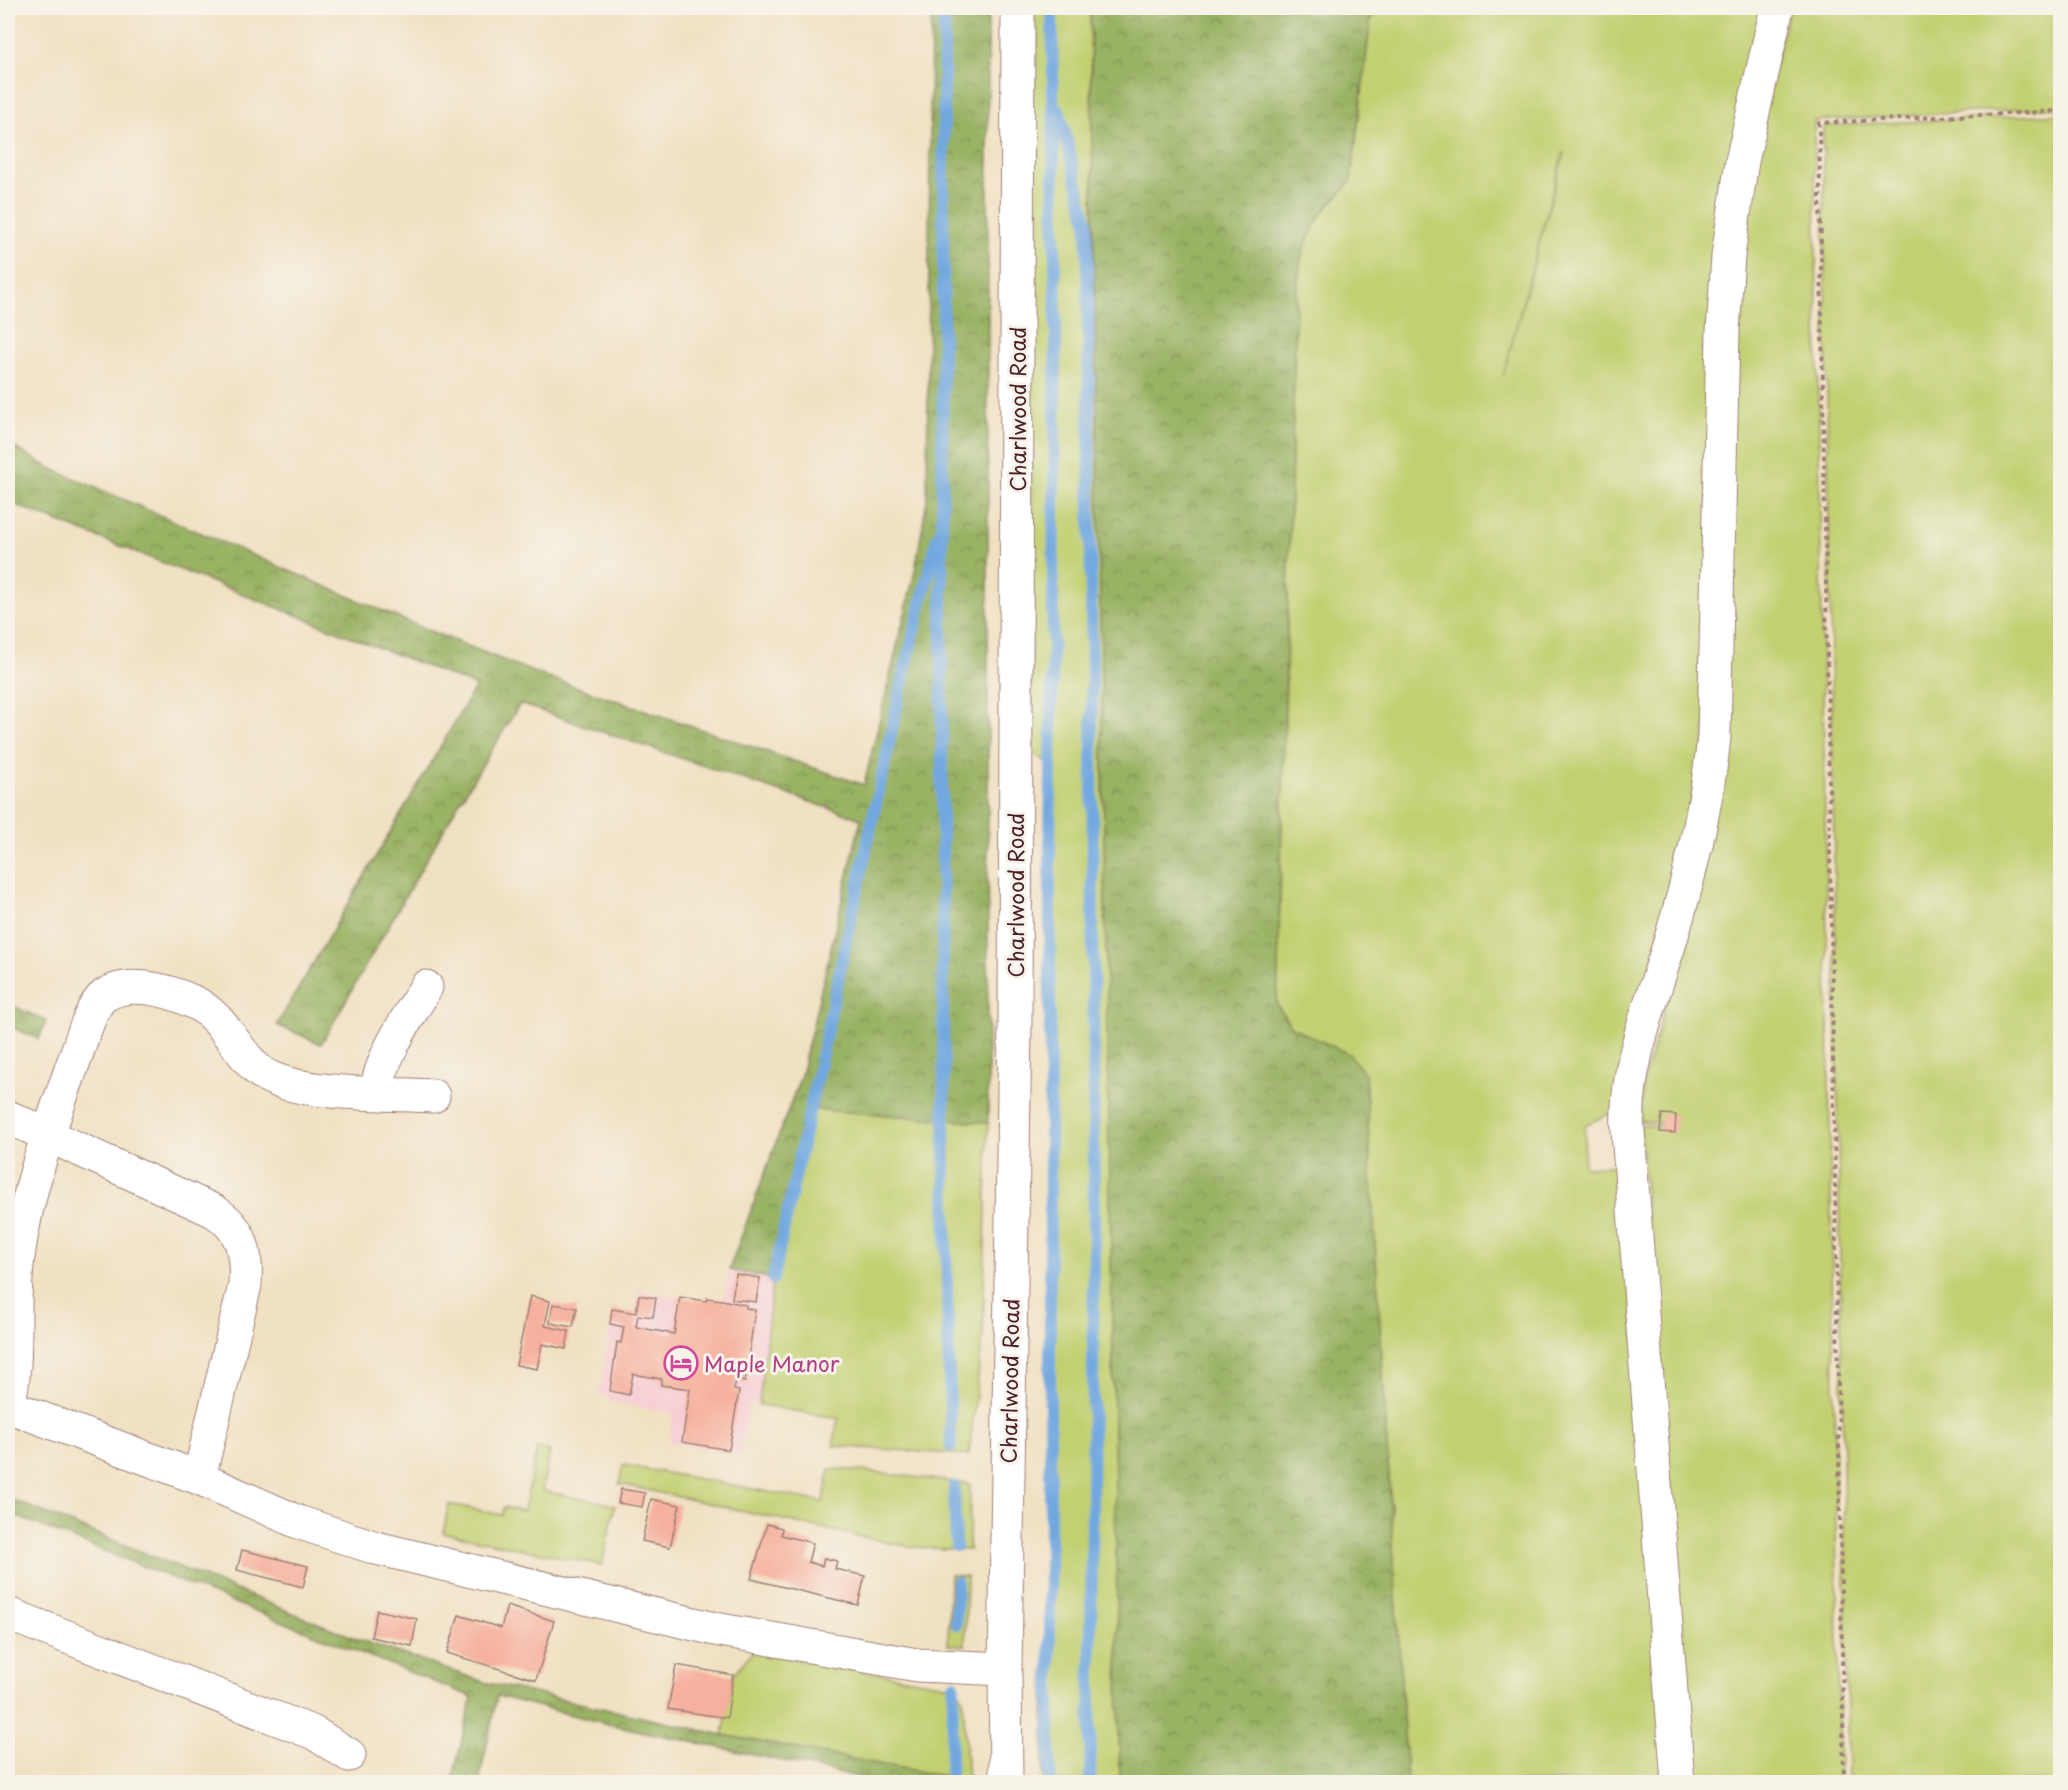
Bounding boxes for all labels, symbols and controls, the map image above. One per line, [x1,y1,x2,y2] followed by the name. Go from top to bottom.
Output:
[1001,326,1033,492] street label: Charlwood Road
[999,812,1031,978] street label: Charlwood Road
[992,1298,1026,1464] street label: Charlwood Road
[663,1345,699,1381] hotel icon: Maple Manor
[704,1347,840,1379] place label: Maple Manor

